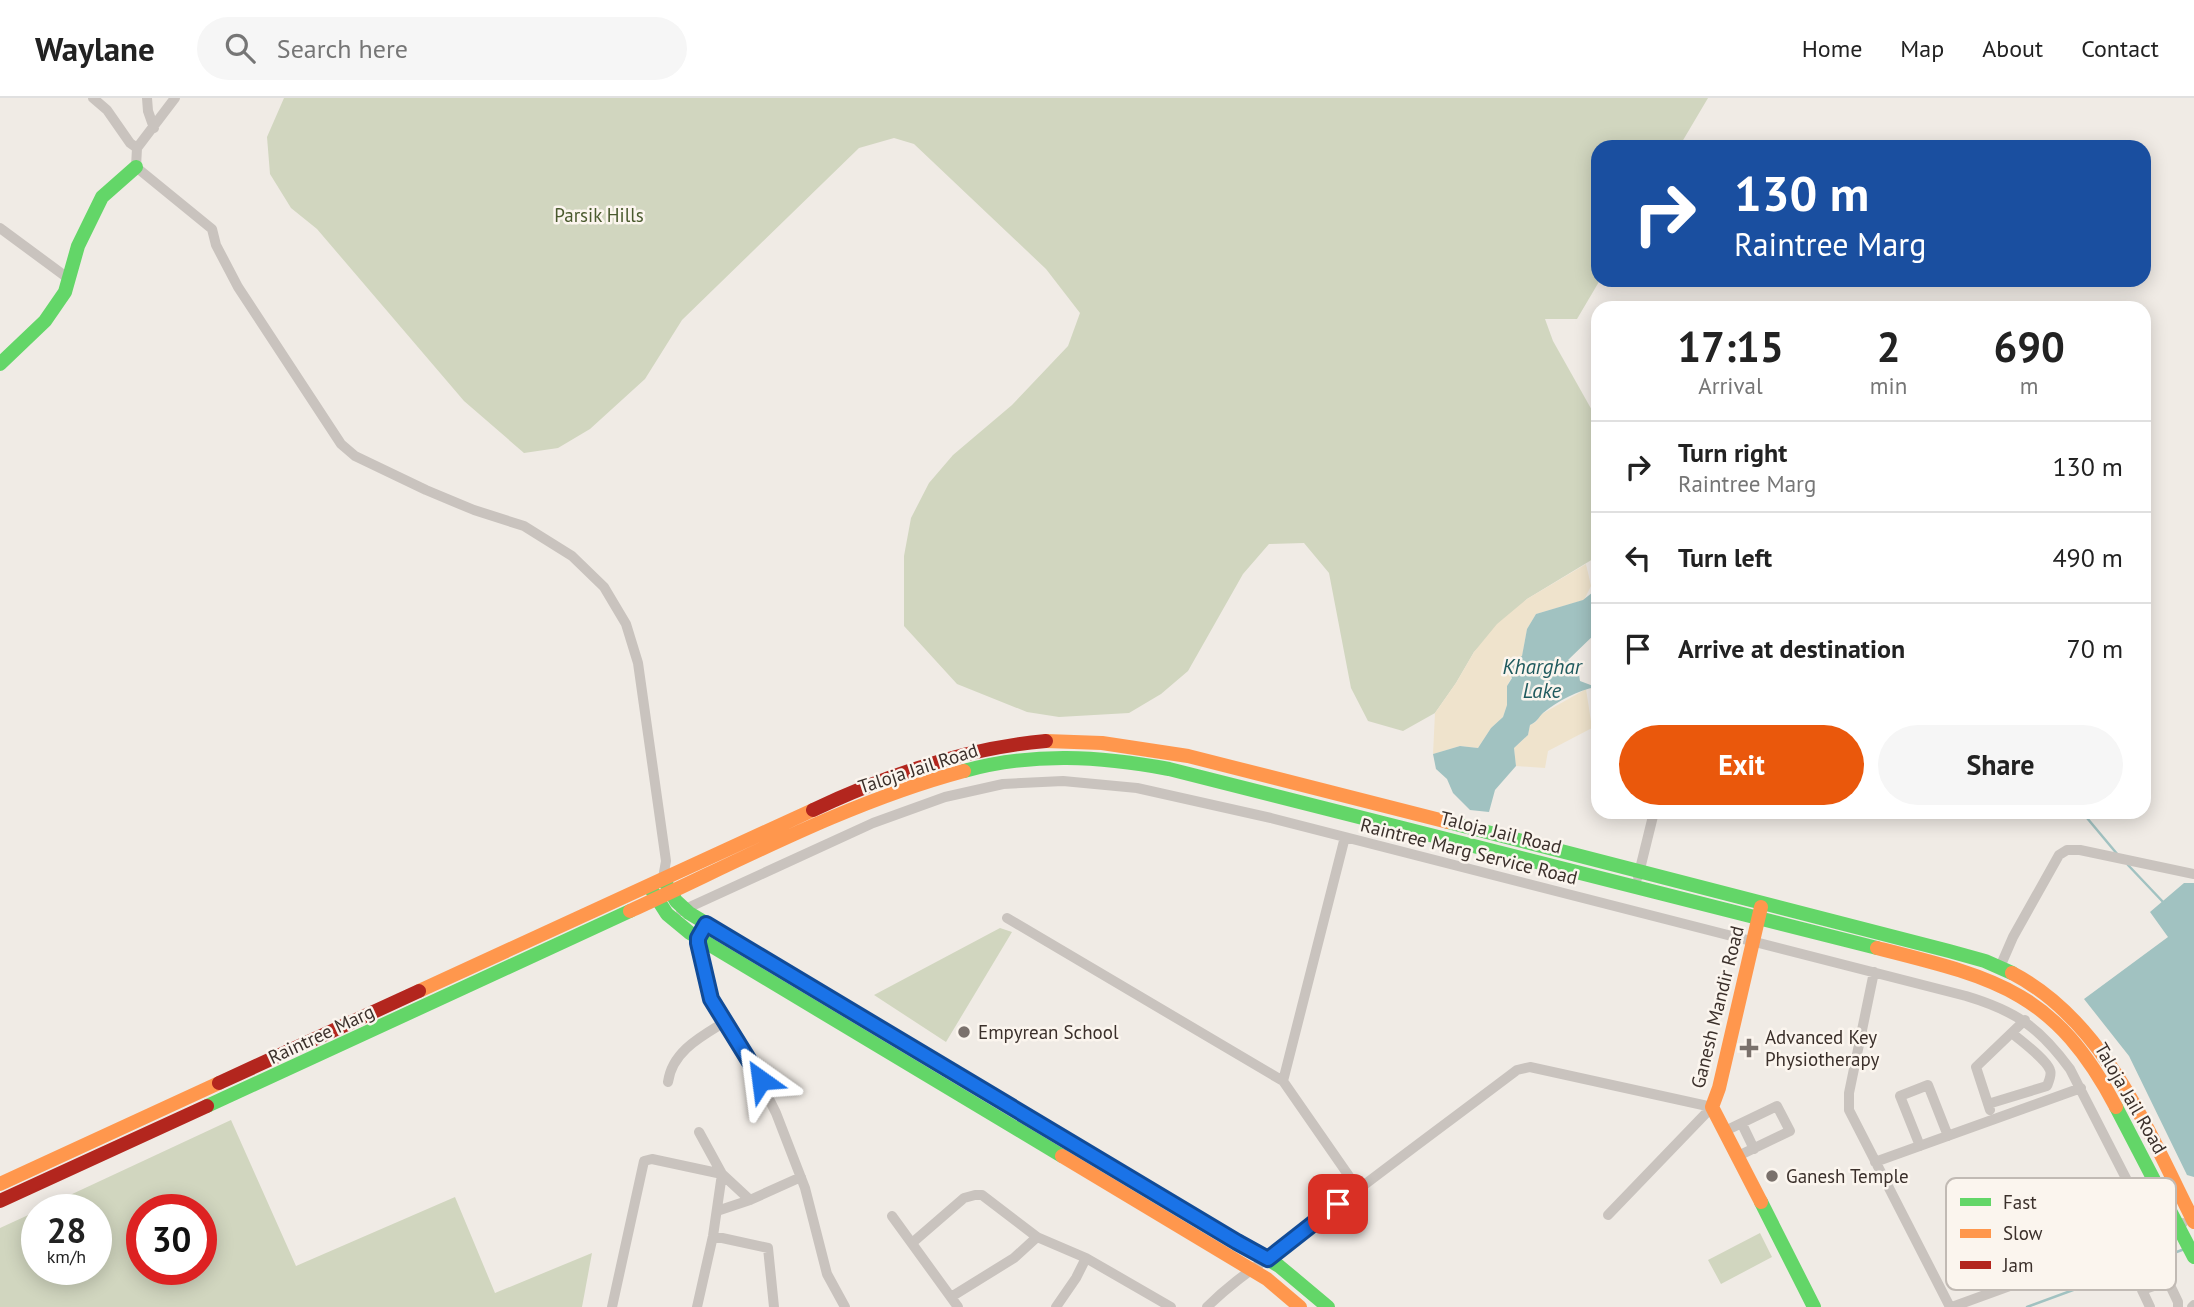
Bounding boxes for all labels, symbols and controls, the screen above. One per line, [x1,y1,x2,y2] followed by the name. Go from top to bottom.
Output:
[197,17,687,80] search box
[35,27,155,70] text: Waylane
[221,29,259,67] icon: search
[277,32,408,65] text: Search here
[1802,33,1862,64] text: Home
[1900,33,1944,64] text: Map
[1982,33,2043,64] text: About
[2081,33,2159,64] text: Contact
[1734,161,1869,225] text: 130 m
[1619,168,1710,259] icon: right
[554,203,644,227] park label: Parsik Hills
[1734,223,1926,265] text: Raintree Marg
[1677,319,1784,374] text: 17:15
[1877,319,1900,374] text: 2
[1993,319,2065,374] text: 690
[1698,371,1763,400] text: Arrival
[1870,371,1907,400] text: min
[2020,371,2038,400] text: m
[1678,436,1787,469] text: Turn right
[1619,448,1657,486] icon: right
[2052,450,2123,483] text: 130 m
[1678,469,1816,498] text: Raintree Marg
[1619,539,1657,577] icon: left
[1678,541,1772,574] text: Turn left
[2052,541,2123,574] text: 490 m
[1619,630,1657,668] icon: arrive
[1678,632,1905,665] text: Arrive at destination
[2067,632,2123,665] text: 70 m
[1502,653,1584,704] water label: Kharghar Lake
[1619,725,1864,805] button: Exit
[1878,725,2123,805] button: Share
[855,737,981,799] street label: Taloja Jail Road
[1438,805,1564,859] street label: Taloja Jail Road
[1358,812,1580,890] street label: Raintree Marg Service Road
[1685,923,1749,1091] street label: Ganesh Mandir Road
[264,999,378,1069] street label: Raintree Marg
[978,1020,1119,1044] place label: Empyrean School
[956,1024,972,1040] marker: Empyrean School
[1765,1025,1880,1071] place label: Advanced Key Physiotherapy
[1739,1038,1759,1058] marker: Advanced Key Physiotherapy
[2090,1038,2172,1158] street label: Taloja Jail Road
[724,1043,798,1117] position arrow
[1786,1164,1909,1188] place label: Ganesh Temple
[1764,1168,1780,1184] marker: Ganesh Temple
[1308,1174,1368,1234] pin
[1946,1178,2176,1290] legend
[1319,1185,1357,1223] icon: arrive
[2003,1190,2037,1214] text: Fast
[126,1194,217,1285] speed limit sign: 30
[47,1207,86,1253] text: 28
[2003,1221,2043,1245] text: Slow
[47,1245,86,1268] text: km/h
[2002,1253,2033,1277] text: Jam

